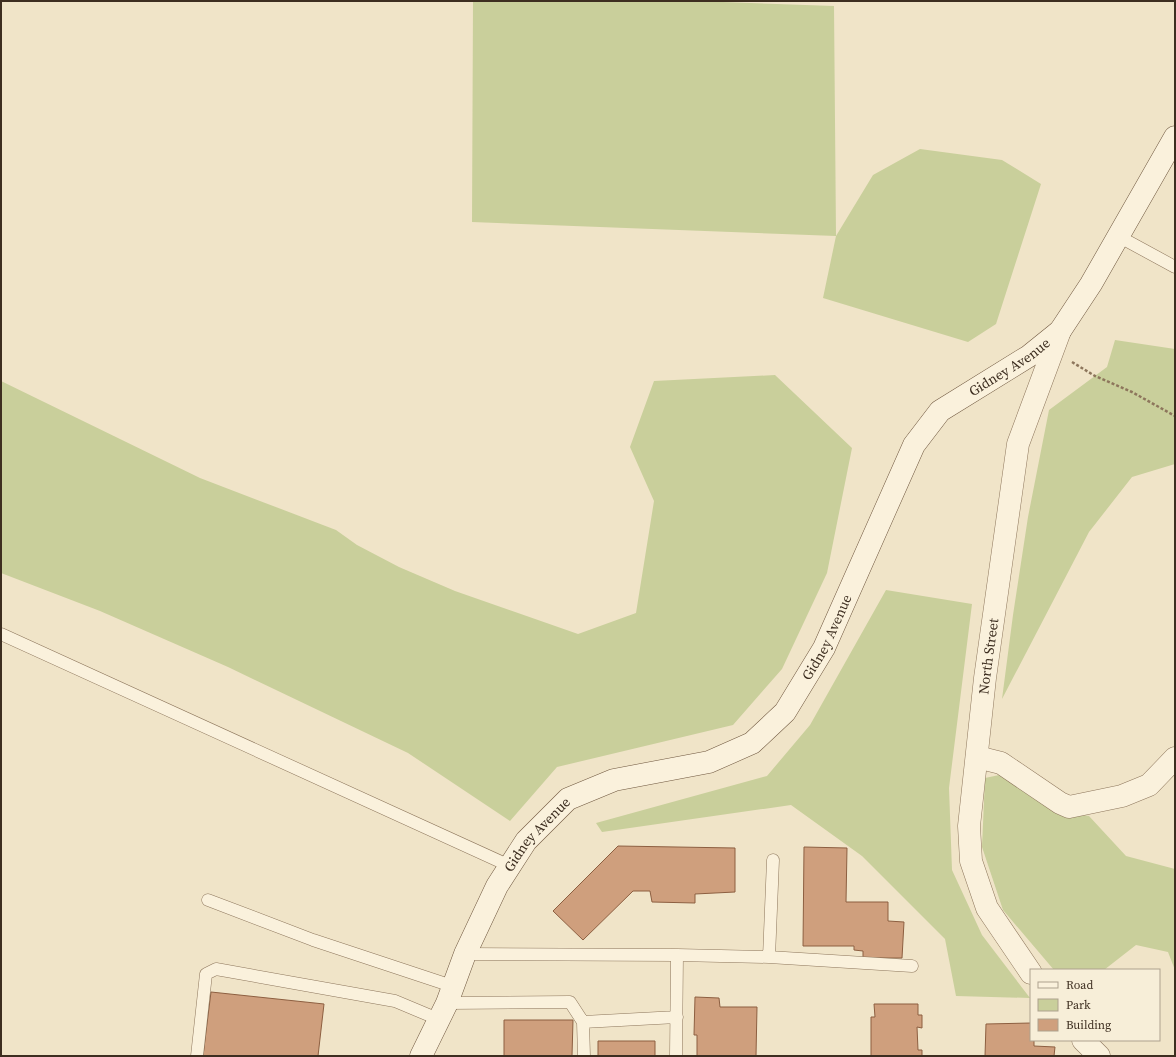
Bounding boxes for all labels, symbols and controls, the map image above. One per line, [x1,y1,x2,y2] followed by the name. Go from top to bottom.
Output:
[965,333,1054,401] street label: Gidney Avenue
[797,591,857,684] street label: Gidney Avenue
[973,617,1003,695] street label: North Street
[499,792,575,876] street label: Gidney Avenue
[1030,969,1160,1041] legend
[1066,977,1093,993] text: Road
[1066,997,1091,1013] text: Park
[1066,1017,1111,1033] text: Building

